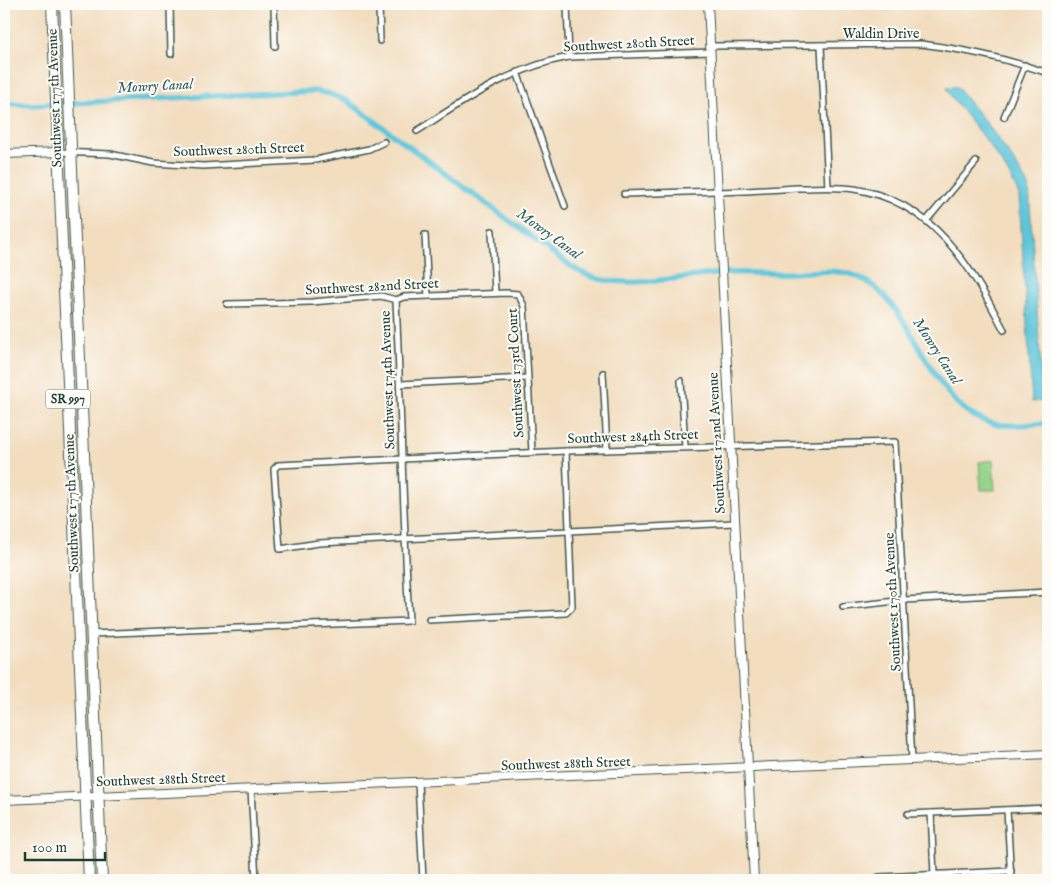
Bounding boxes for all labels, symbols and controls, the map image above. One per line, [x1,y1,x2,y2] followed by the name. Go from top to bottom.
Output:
[843,25,920,43] street label: Waldin Drive
[44,28,66,168] street label: Southwest 177th Avenue
[563,32,695,56] street label: Southwest 280th Street
[117,74,195,97] water label: Mowry Canal
[173,139,305,161] street label: Southwest 280th Street
[513,204,586,265] water label: Mowry Canal
[305,275,439,299] street label: Southwest 282nd Street
[504,308,528,438] street label: Southwest 173rd Court
[377,310,399,450] street label: Southwest 174th Avenue
[908,314,966,389] water label: Mowry Canal
[704,371,730,514] street label: Southwest 172nd Avenue
[46,389,90,408] road number: SR 997
[567,426,699,448] street label: Southwest 284th Street
[61,433,83,573] street label: Southwest 177th Avenue
[880,532,906,672] street label: Southwest 170th Avenue
[501,753,631,775] street label: Southwest 288th Street
[96,769,226,791] street label: Southwest 288th Street
[25,829,105,861] scale bar
[32,838,68,857] text: 100 m

